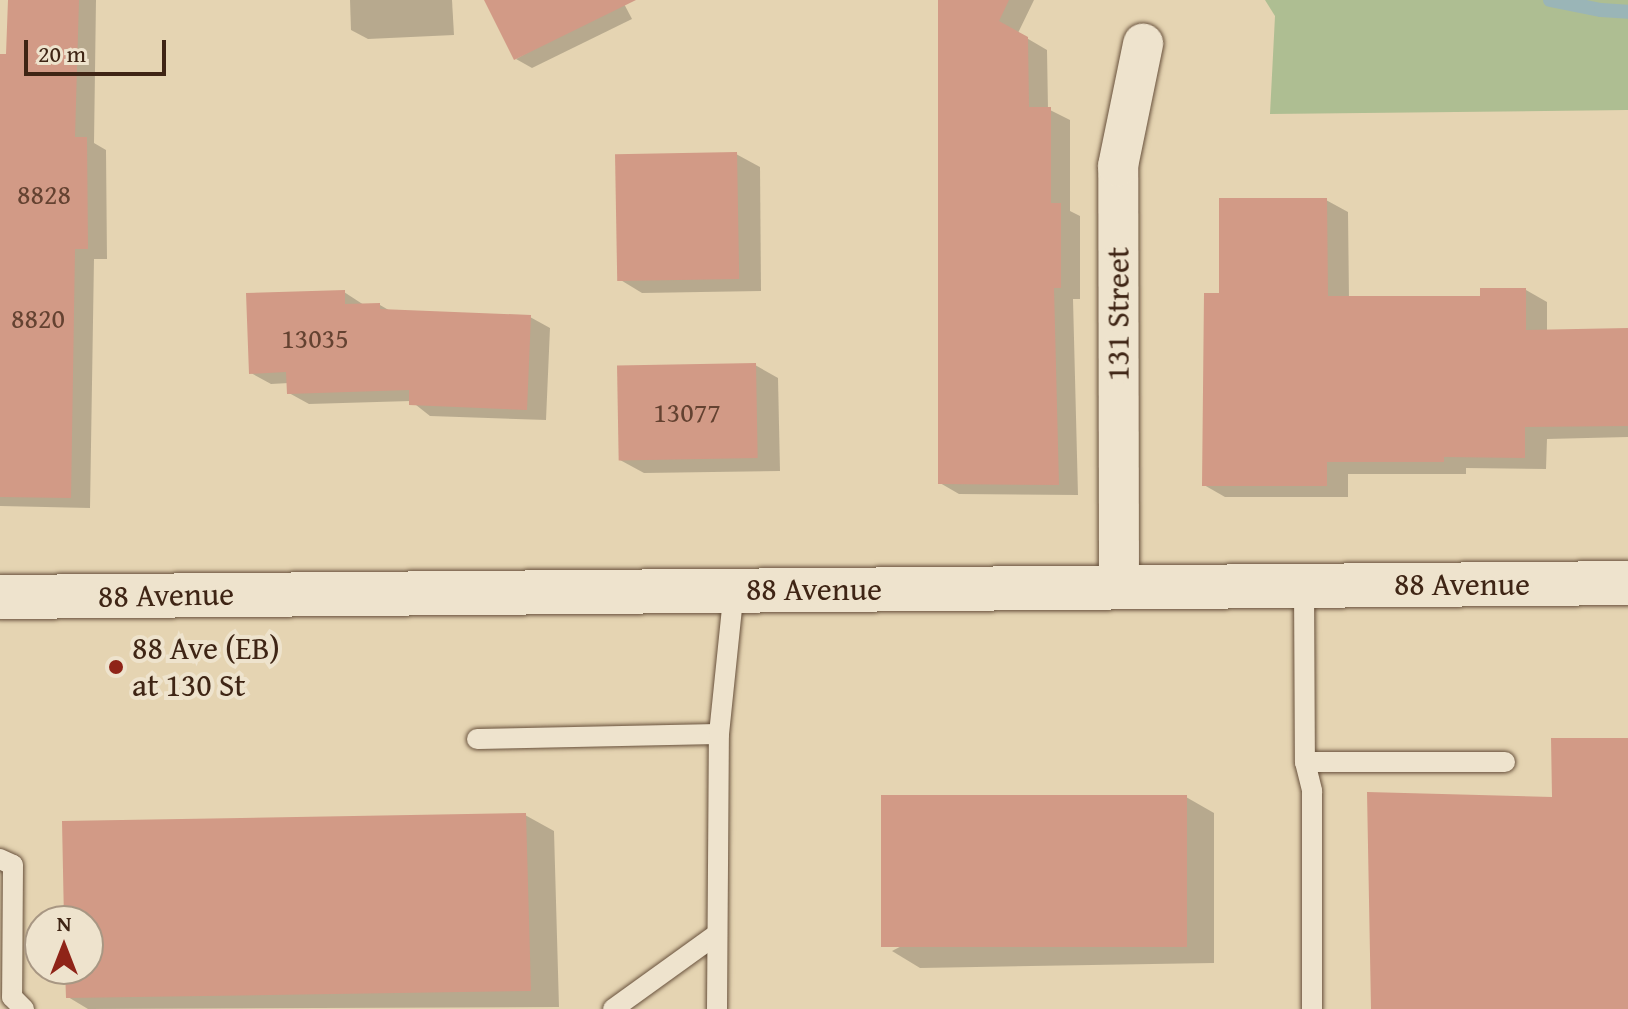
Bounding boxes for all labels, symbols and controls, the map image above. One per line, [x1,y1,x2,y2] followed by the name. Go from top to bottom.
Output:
[28,24,170,74] scale bar
[38,36,86,71] text: 20 m
[17,177,71,211] house number: 8828
[1099,247,1137,381] street label: 131 Street
[11,301,65,335] house number: 8820
[281,321,349,355] house number: 13035
[653,395,721,429] house number: 13077
[1394,565,1530,603] street label: 88 Avenue
[746,570,882,608] street label: 88 Avenue
[98,575,234,615] street label: 88 Avenue
[132,630,280,705] place label: 88 Ave (EB) at 130 St
[107,658,125,676] marker: 88 Ave (EB) at 130 St
[24,905,104,985] north arrow
[57,907,71,939] text: N

